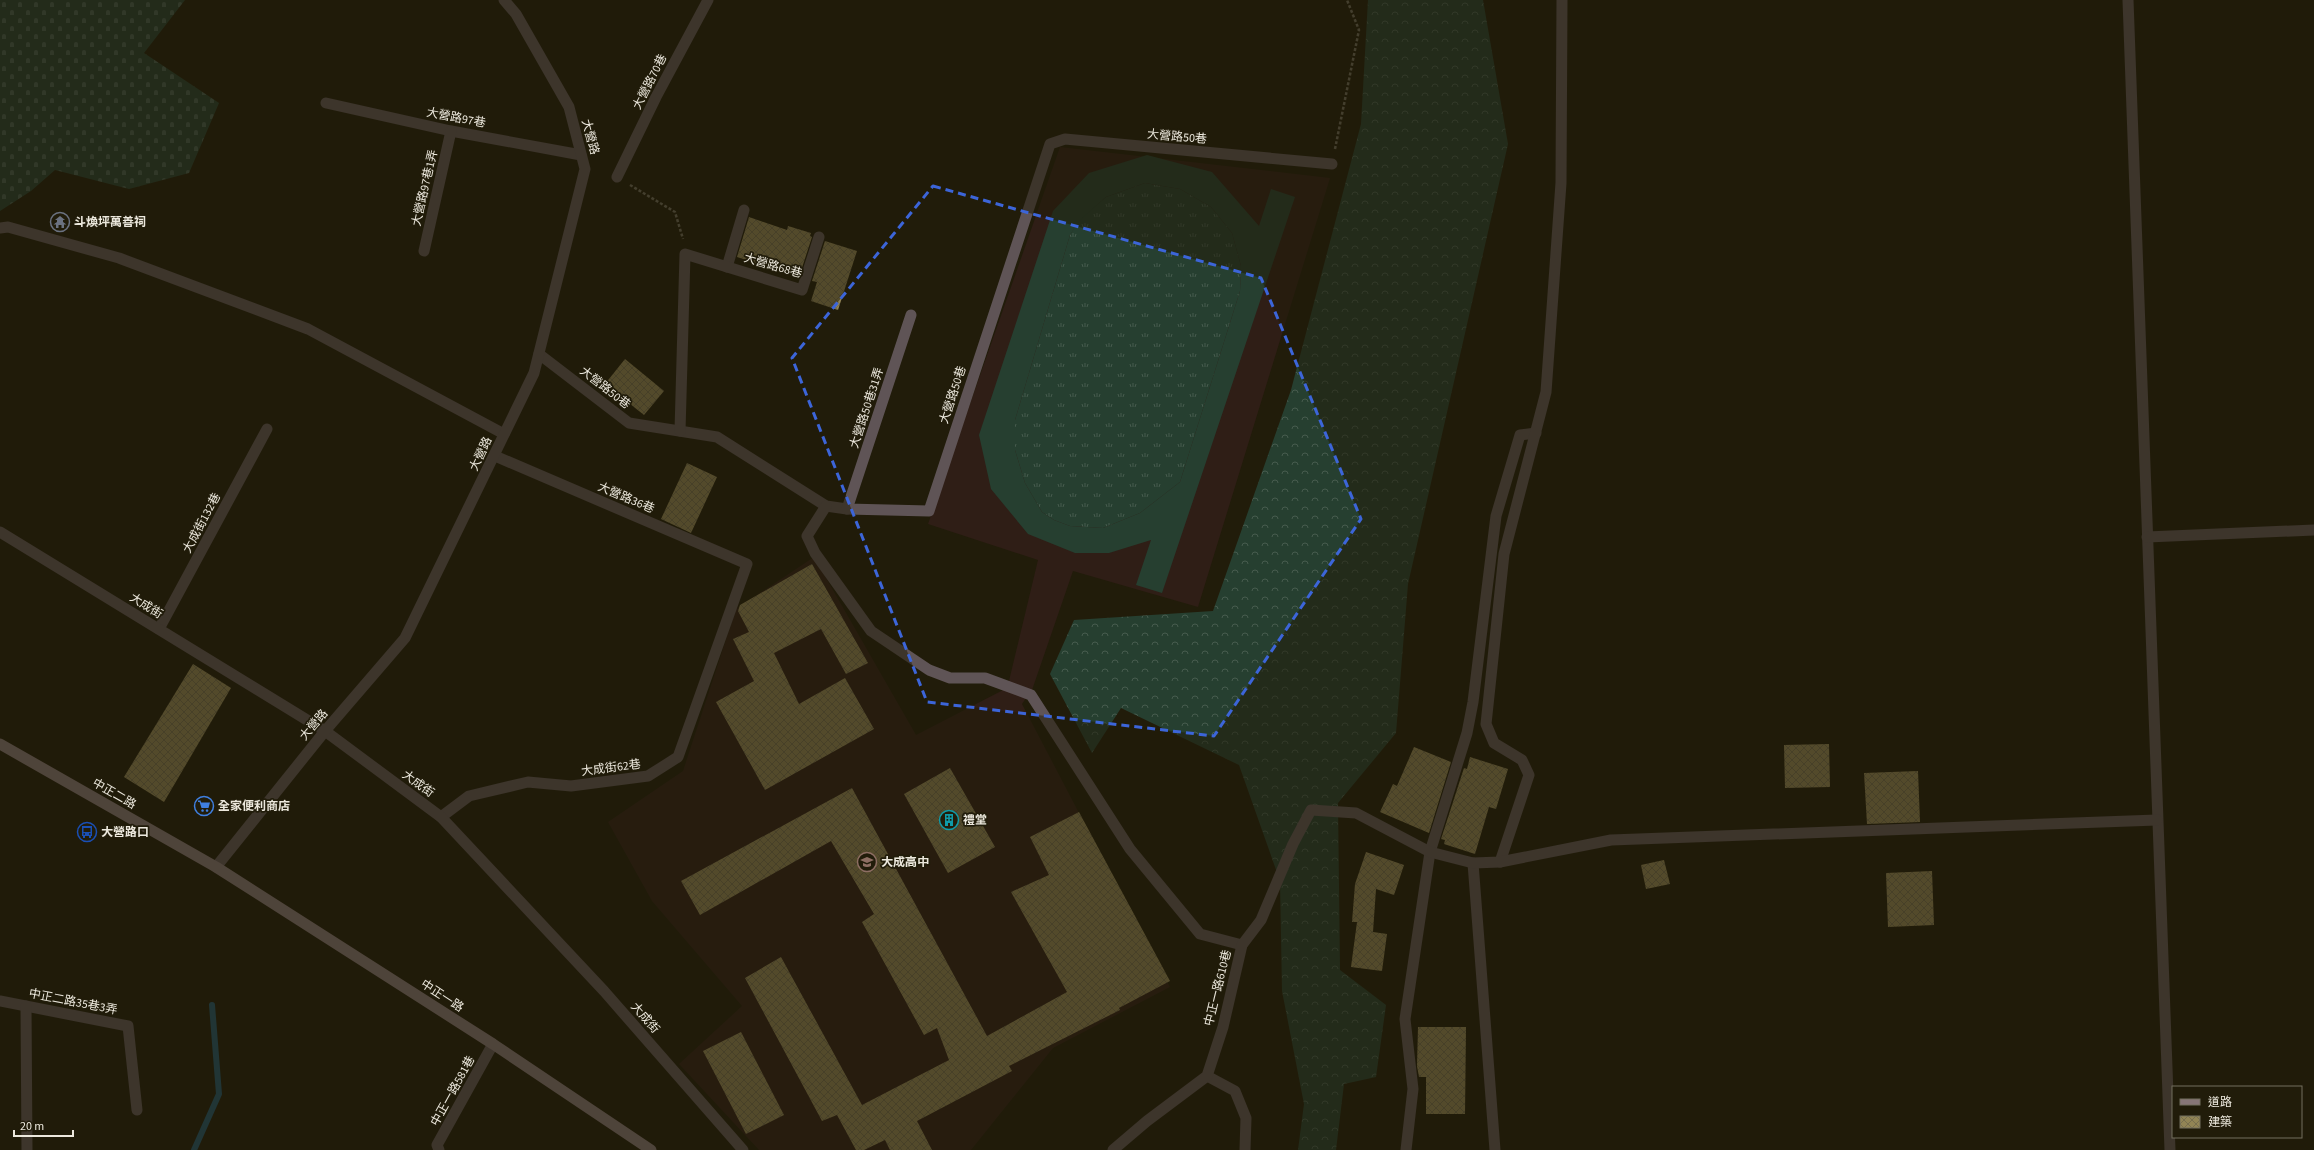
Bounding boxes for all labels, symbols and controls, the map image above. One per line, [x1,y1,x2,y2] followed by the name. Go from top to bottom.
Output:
[629,51,671,113] street label: 大營路70巷
[425,104,487,132] street label: 大營路97巷
[577,117,603,157] street label: 大營路
[1146,126,1208,148] street label: 大營路50巷
[408,148,442,228] street label: 大營路97巷1弄
[49,211,71,233] temple icon: 斗煥坪萬善祠
[74,214,146,231] place label: 斗煥坪萬善祠
[742,250,804,282] street label: 大營路68巷
[576,363,634,413] street label: 大營路50巷
[936,364,970,426] street label: 大營路50巷
[846,365,888,451] street label: 大營路50巷31弄
[466,434,496,474] street label: 大營路
[595,478,657,518] street label: 大營路36巷
[179,490,225,556] street label: 大成街132巷
[126,589,166,623] street label: 大成街
[296,706,332,744] street label: 大營路
[580,756,642,780] street label: 大成街62巷
[398,767,438,801] street label: 大成街
[89,775,139,813] street label: 中正二路
[193,795,215,817] supermarket icon: 全家便利商店
[218,798,290,815] place label: 全家便利商店
[938,809,960,831] building icon: 禮堂
[963,812,987,829] place label: 禮堂
[76,821,98,843] bus stop icon: 大營路口
[101,824,149,841] place label: 大營路口
[856,851,878,873] school or university icon: 大成高中
[881,854,929,871] place label: 大成高中
[1200,948,1236,1028] street label: 中正一路610巷
[417,976,467,1016] street label: 中正一路
[27,985,119,1019] street label: 中正二路35巷3弄
[627,999,663,1037] street label: 大成街
[427,1053,479,1129] street label: 中正一路581巷
[2172,1086,2302,1138] legend
[2208,1094,2232,1111] text: 道路
[14,1112,73,1138] scale bar
[2208,1114,2232,1131] text: 建築
[20,1118,44,1135] text: 20 m

